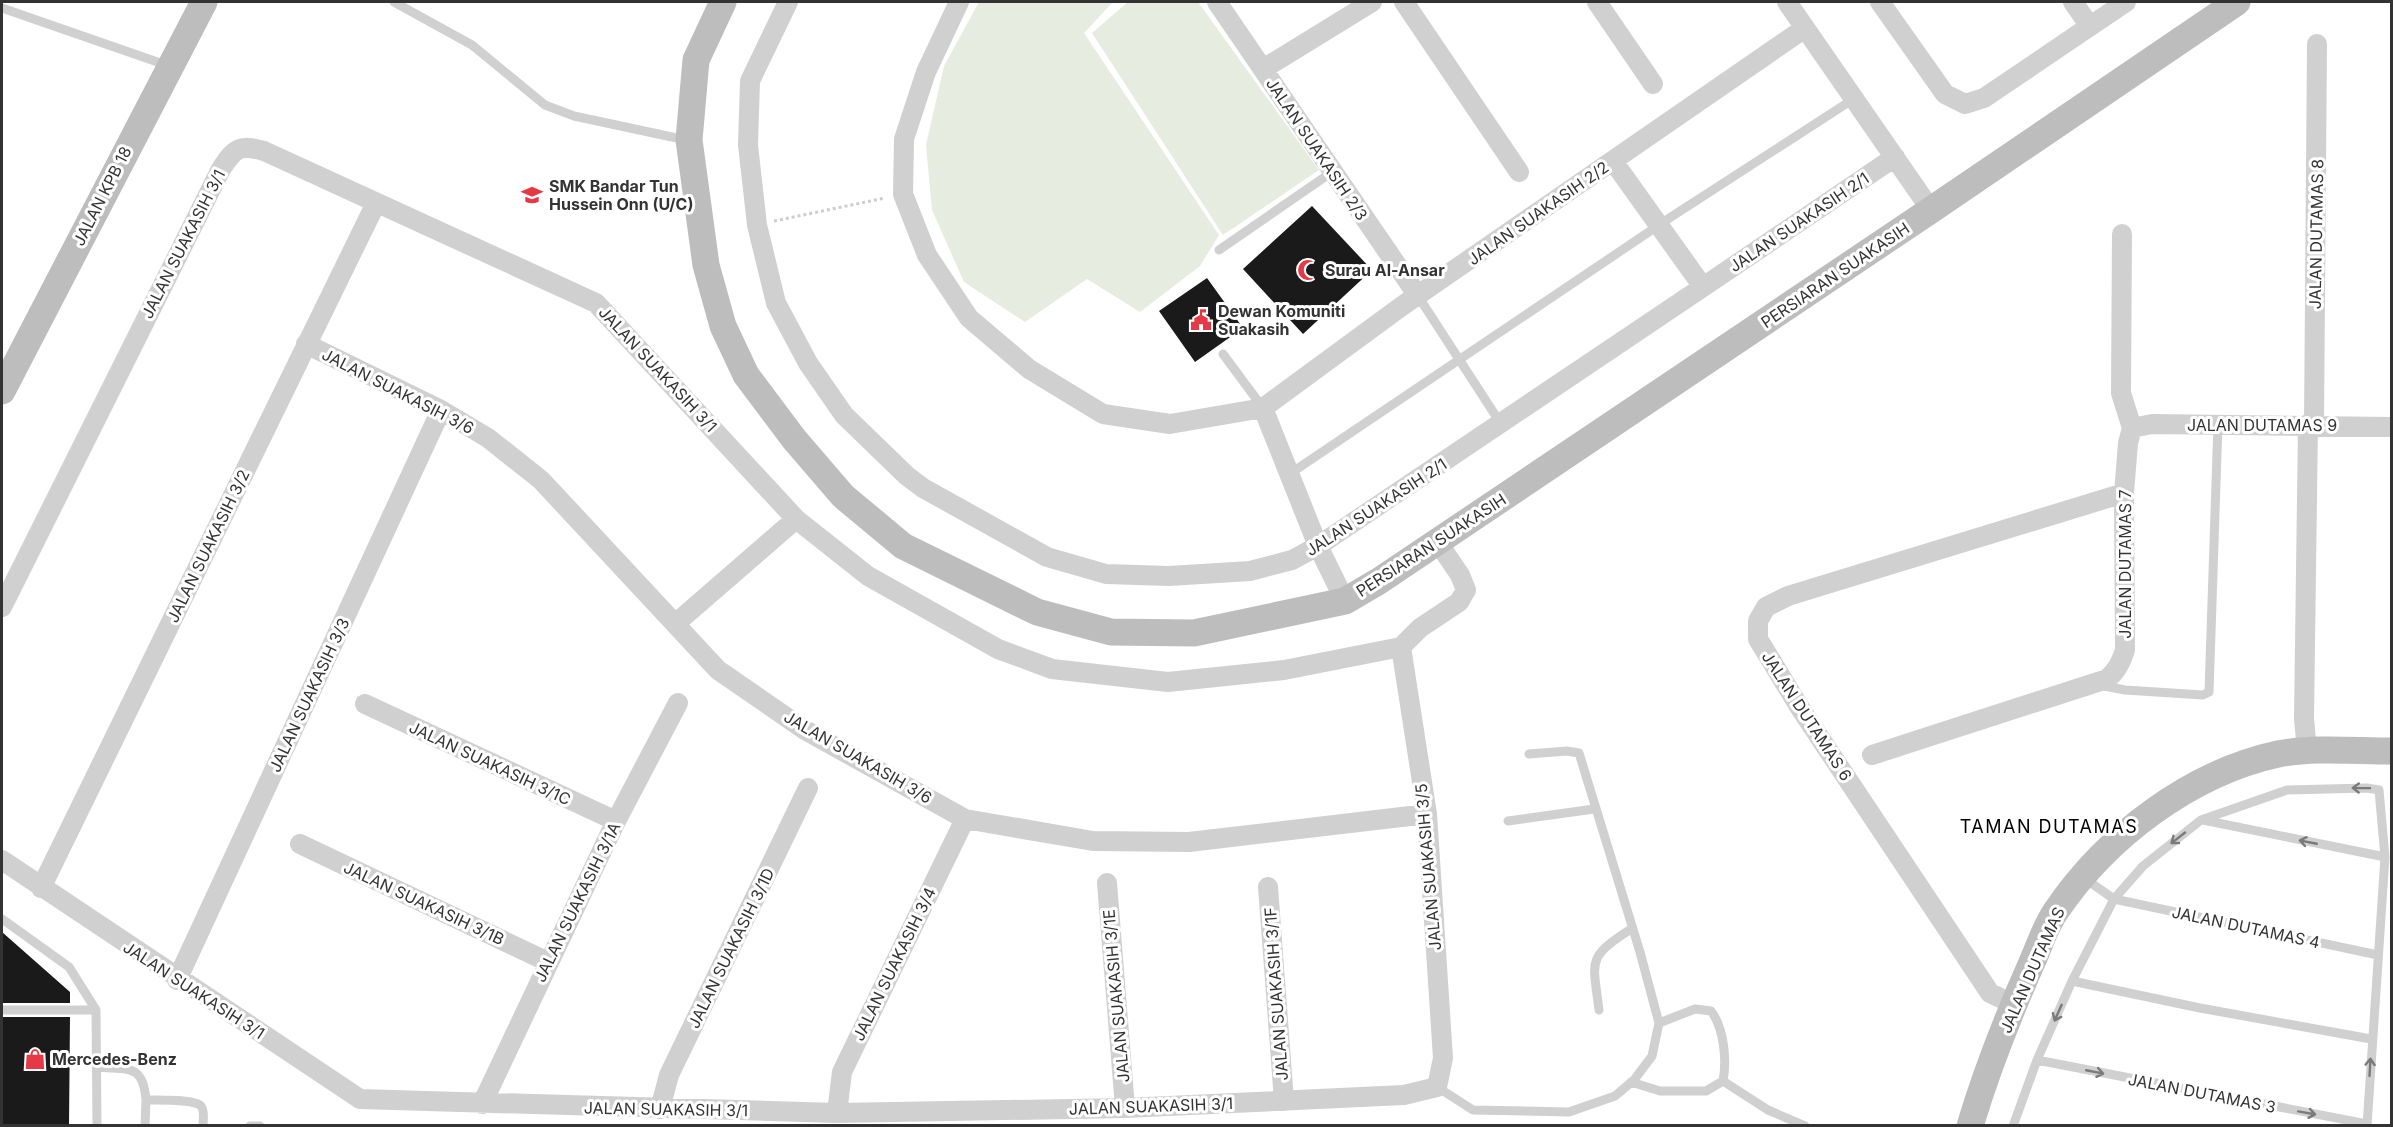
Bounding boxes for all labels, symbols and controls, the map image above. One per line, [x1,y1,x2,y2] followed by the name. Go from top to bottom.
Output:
[1262,74,1372,224] street label: JALAN SUAKASIH 2/3
[68,143,136,249] street label: JALAN KPB 18
[1464,157,1612,269] street label: JALAN SUAKASIH 2/2
[2305,159,2327,309] street label: JALAN DUTAMAS 8
[137,166,229,322] street label: JALAN SUAKASIH 3/1
[1725,168,1873,276] street label: JALAN SUAKASIH 2/1
[549,176,693,214] place label: SMK Bandar Tun Hussein Onn (U/C)
[520,183,544,207] school or university icon: SMK Bandar Tun Hussein Onn (U/C)
[1757,218,1913,332] street label: PERSIARAN SUAKASIH
[1296,258,1320,282] mosque icon: Surau Al-Ansar
[1325,260,1445,280] place label: Surau Al-Ansar
[1218,301,1345,339] place label: Dewan Komuniti Suakasih
[595,302,721,436] street label: JALAN SUAKASIH 3/1
[1189,308,1213,332] public building icon: Dewan Komuniti Suakasih
[319,344,477,438] street label: JALAN SUAKASIH 3/6
[2187,415,2337,435] street label: JALAN DUTAMAS 9
[1302,454,1450,560] street label: JALAN SUAKASIH 2/1
[162,466,254,626] street label: JALAN SUAKASIH 3/2
[1352,489,1510,601] street label: PERSIARAN SUAKASIH
[2115,489,2135,639] street label: JALAN DUTAMAS 7
[265,615,353,775] street label: JALAN SUAKASIH 3/3
[1758,648,1856,784] street label: JALAN DUTAMAS 6
[780,706,936,808] street label: JALAN SUAKASIH 3/6
[406,717,574,809] street label: JALAN SUAKASIH 3/1C
[1411,783,1445,951] street label: JALAN SUAKASIH 3/5
[2352,783,2372,794] one-way arrow
[1960,816,2138,837] district label: TAMAN DUTAMAS
[530,819,624,985] street label: JALAN SUAKASIH 3/1A
[2170,832,2186,845] one-way arrow
[2298,836,2318,847] one-way arrow
[341,857,507,949] street label: JALAN SUAKASIH 3/1B
[683,865,779,1031] street label: JALAN SUAKASIH 3/1D
[848,884,940,1044] street label: JALAN SUAKASIH 3/4
[2170,902,2322,952] street label: JALAN DUTAMAS 4
[1995,904,2069,1036] street label: JALAN DUTAMAS
[1260,907,1292,1081] street label: JALAN SUAKASIH 3/1F
[1098,908,1134,1084] street label: JALAN SUAKASIH 3/1E
[120,937,268,1043] street label: JALAN SUAKASIH 3/1
[2051,1004,2063,1022] one-way arrow
[23,1047,47,1071] shop icon: Mercedes-Benz
[52,1049,177,1069] place label: Mercedes-Benz
[2364,1058,2375,1078] one-way arrow
[2084,1067,2104,1078] one-way arrow
[2126,1069,2278,1117] street label: JALAN DUTAMAS 3
[1069,1093,1233,1119] street label: JALAN SUAKASIH 3/1
[584,1098,748,1120] street label: JALAN SUAKASIH 3/1
[2296,1108,2316,1119] one-way arrow

